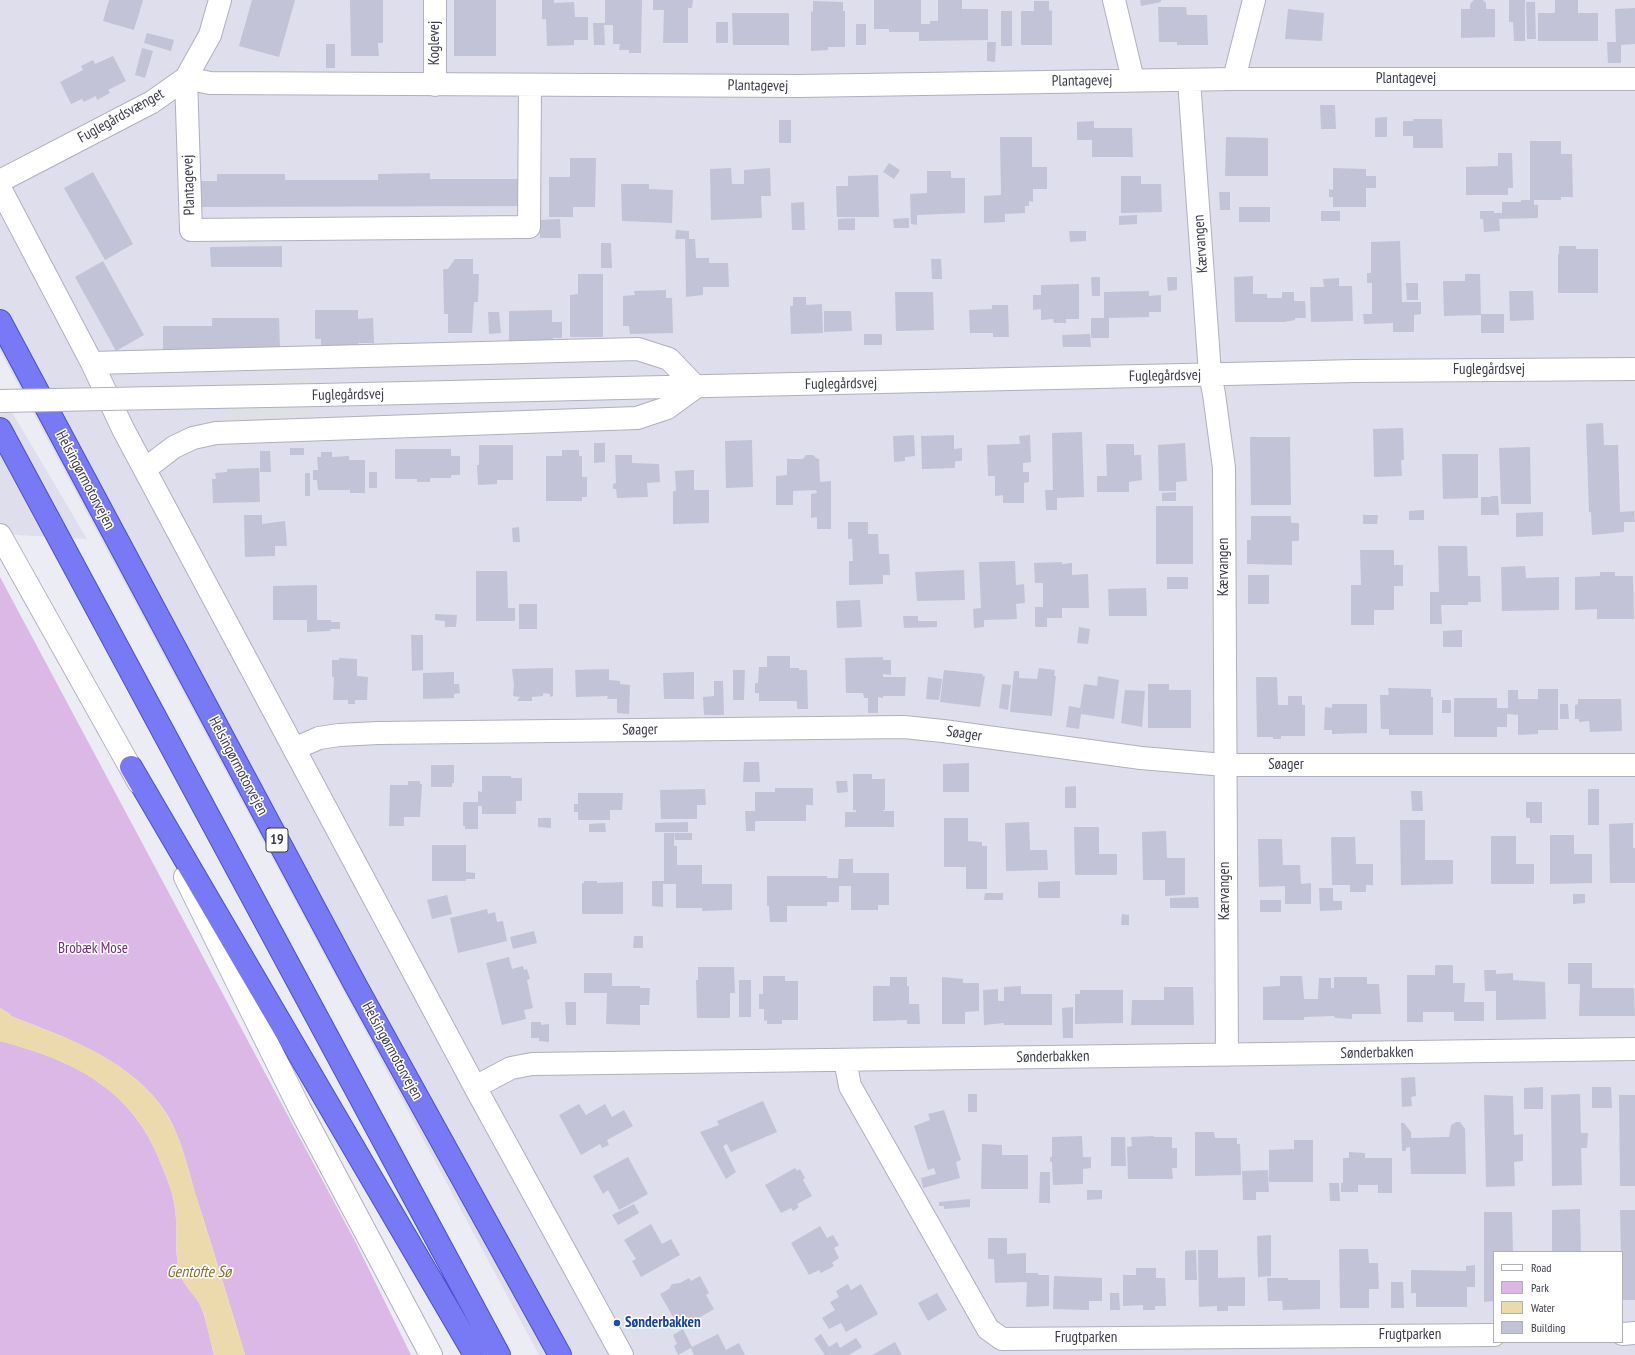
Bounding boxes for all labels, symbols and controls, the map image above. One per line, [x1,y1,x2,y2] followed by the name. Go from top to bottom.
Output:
[426,21,444,65] street label: Koglevej
[1376,70,1436,88] street label: Plantagevej
[1052,71,1112,91] street label: Plantagevej
[728,76,788,96] street label: Plantagevej
[75,85,167,147] street label: Fuglegårdsvænget
[179,154,199,216] street label: Plantagevej
[1190,214,1212,274] street label: Kærvangen
[1453,361,1525,379] street label: Fuglegårdsvej
[1129,366,1201,386] street label: Fuglegårdsvej
[805,374,877,394] street label: Fuglegårdsvej
[312,385,384,405] street label: Fuglegårdsvej
[52,428,118,532] street label: Helsingørmotorvejen
[1215,538,1233,596] street label: Kærvangen
[205,714,271,818] street label: Helsingørmotorvejen
[622,721,658,739] street label: Søager
[945,723,983,745] street label: Søager
[1268,756,1304,774] street label: Søager
[266,828,288,852] road number: 19
[1216,862,1234,920] street label: Kærvangen
[58,940,128,958] park label: Brobæk Mose
[358,999,426,1103] street label: Helsingørmotorvejen
[1340,1043,1414,1063] street label: Sønderbakken
[1016,1047,1090,1067] street label: Sønderbakken
[1493,1251,1623,1343] legend
[1531,1260,1551,1275] text: Road
[167,1262,231,1282] water label: Gentofte Sø
[1531,1280,1549,1295] text: Park
[1531,1300,1555,1315] text: Water
[625,1314,701,1332] place label: Sønderbakken
[612,1318,622,1328] marker: Sønderbakken
[1531,1320,1566,1335] text: Building
[1379,1326,1441,1344] street label: Frugtparken
[1055,1329,1117,1347] street label: Frugtparken

